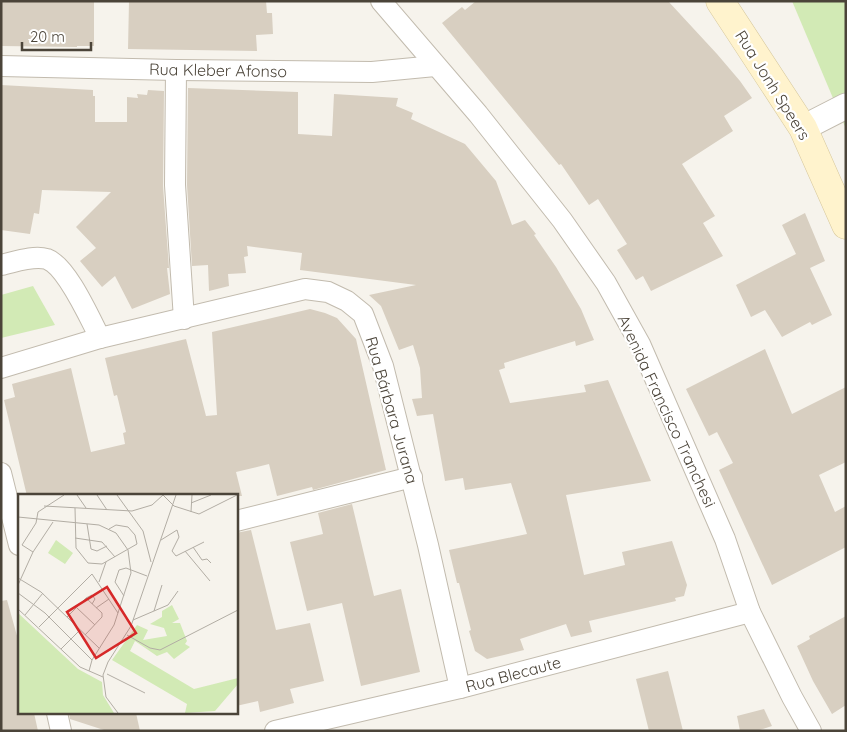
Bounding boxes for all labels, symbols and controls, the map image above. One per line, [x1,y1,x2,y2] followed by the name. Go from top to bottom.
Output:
[22,20,91,52] scale bar
[731,26,815,144] street label: Rua Jonh Speers
[30,27,65,46] text: 20 m
[149,59,287,81] street label: Rua Kleber Afonso
[614,312,720,510] street label: Avenida Francisco Tranchesi
[361,334,423,486] street label: Rua Bárbara Jurana
[18,494,238,714] inset map
[463,652,563,696] street label: Rua Blecaute

